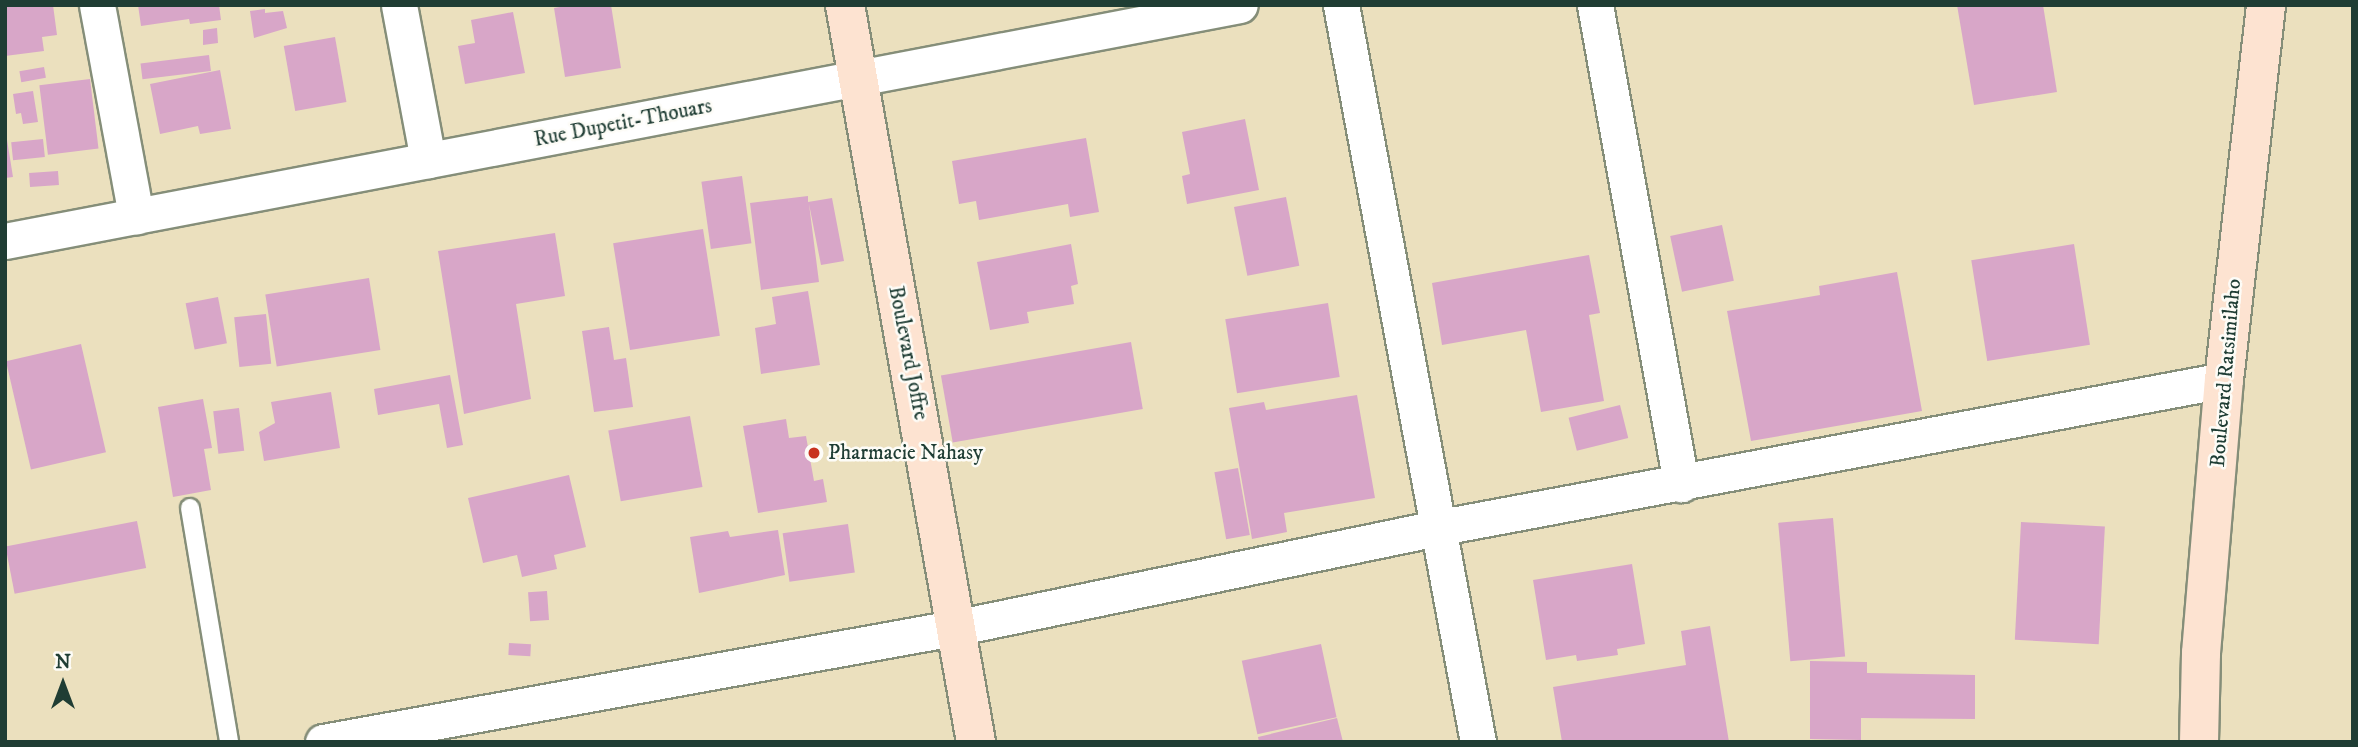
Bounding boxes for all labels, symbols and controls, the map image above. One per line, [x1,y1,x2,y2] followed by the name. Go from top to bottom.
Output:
[532,93,714,153] street label: Rue Dupetit-Thouars
[2205,278,2247,468] street label: Boulevard Ratsimilaho
[883,284,933,422] street label: Boulevard Joffre
[828,440,983,466] place label: Pharmacie Nahasy
[806,445,822,461] marker: Pharmacie Nahasy
[28,649,98,719] north arrow
[55,651,71,674] text: N

